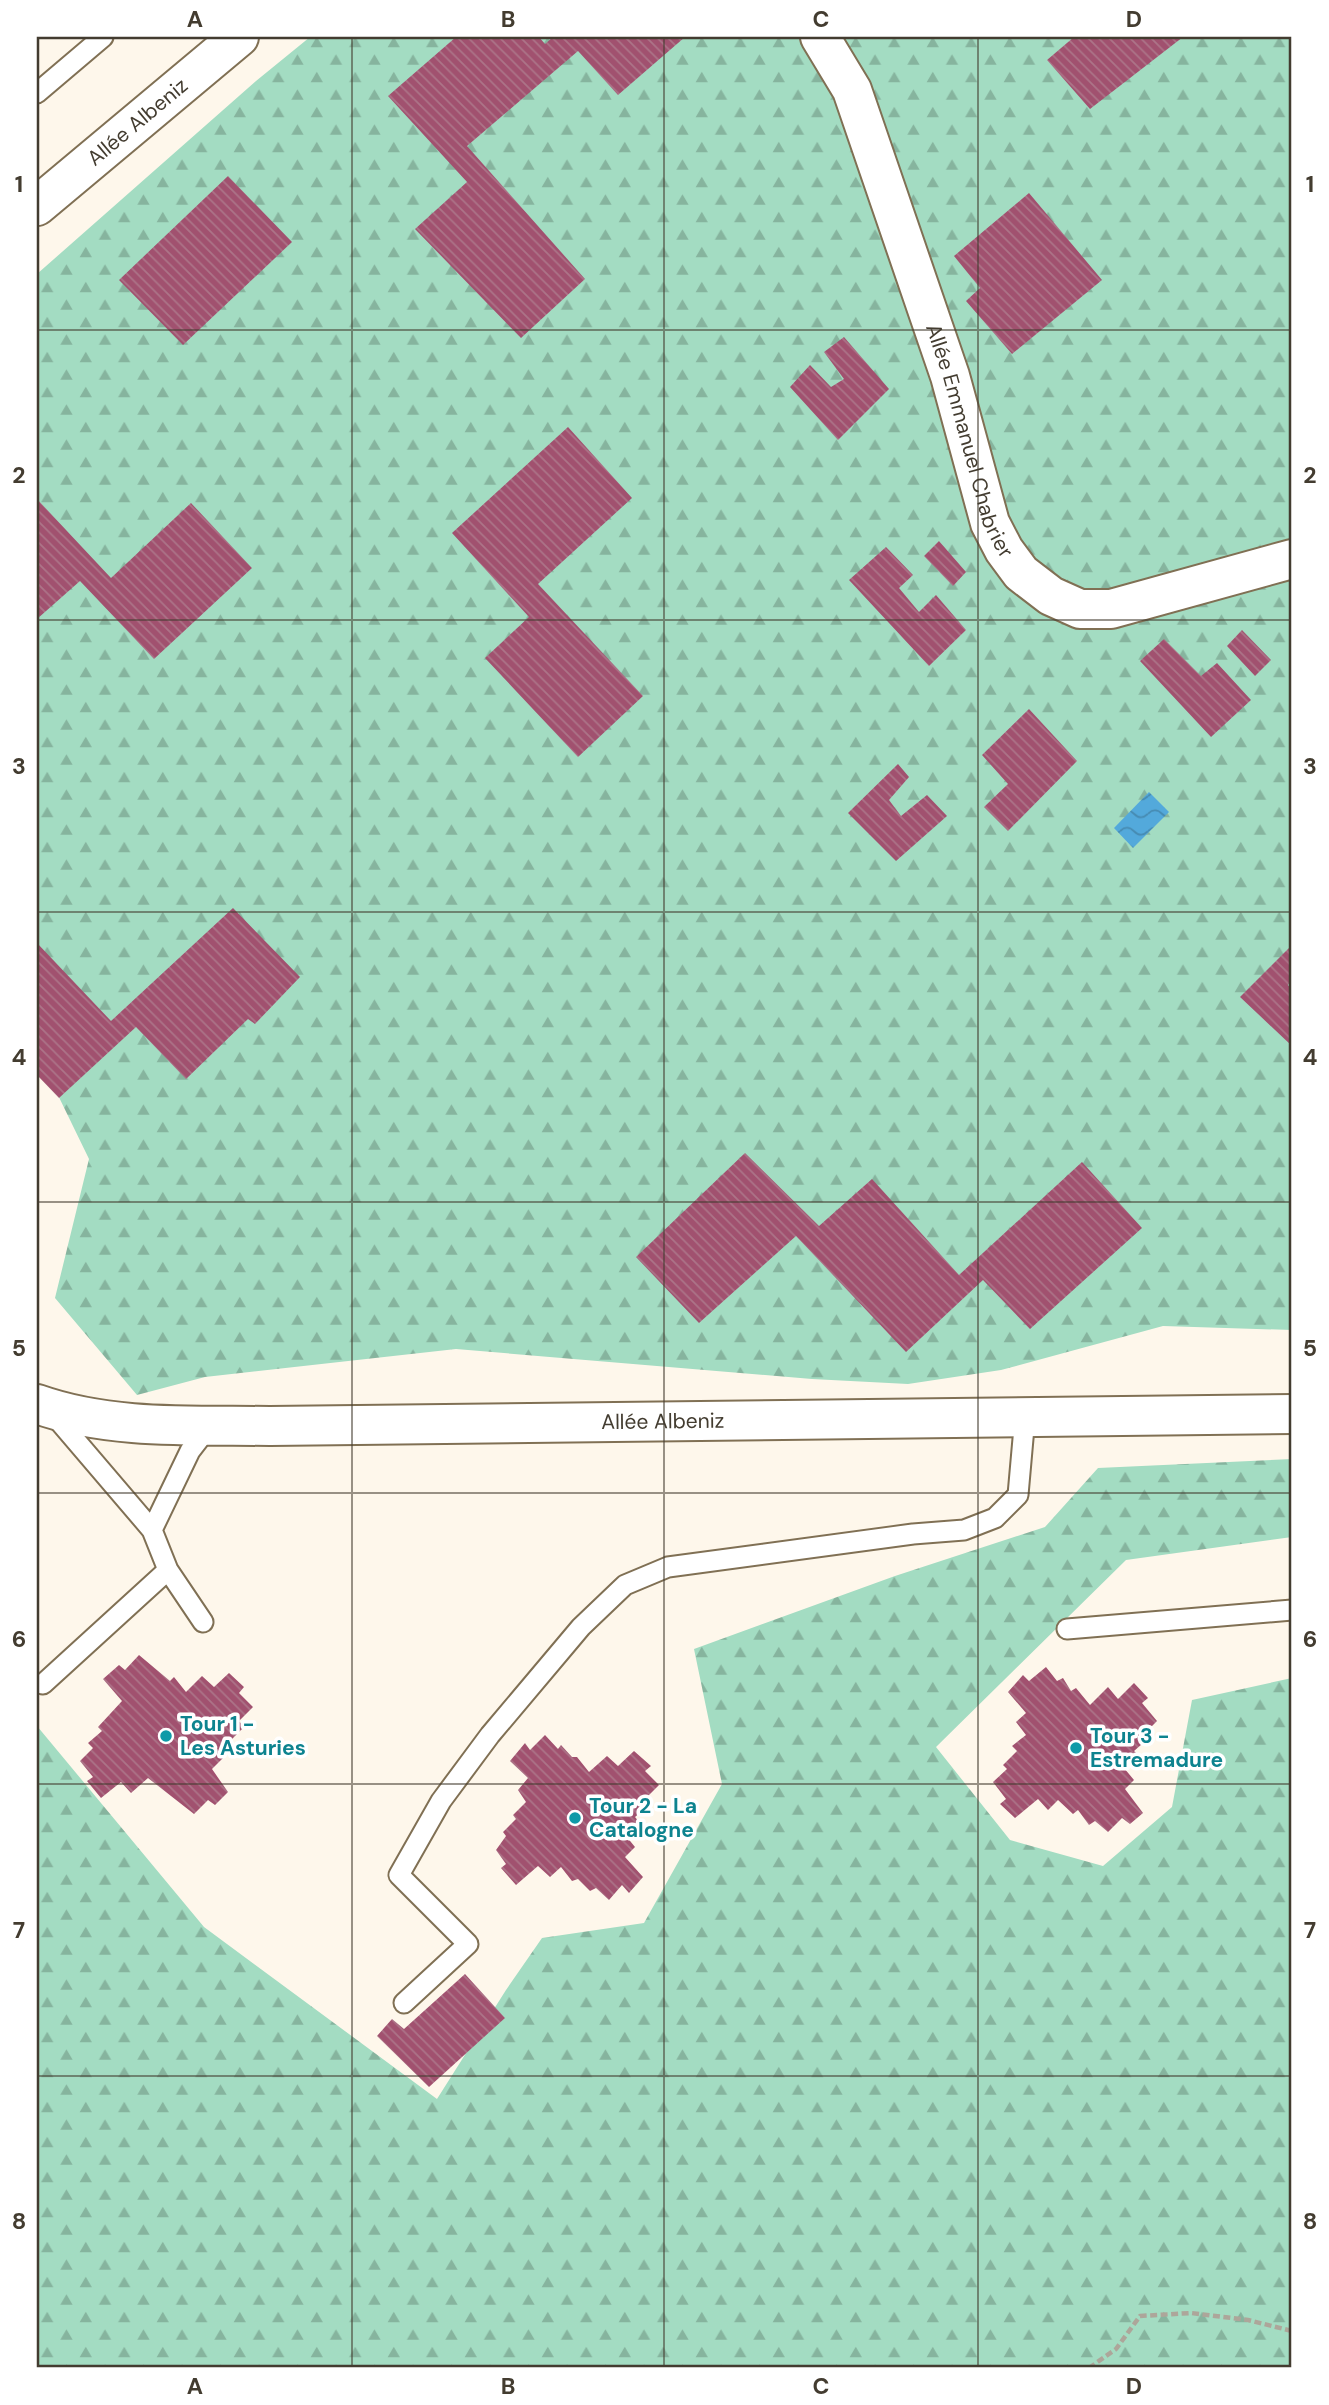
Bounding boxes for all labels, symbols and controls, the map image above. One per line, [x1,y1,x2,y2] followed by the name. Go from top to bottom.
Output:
[187,4,203,34] text: A
[501,4,515,34] text: B
[813,4,829,34] text: C
[1126,4,1142,34] text: D
[81,72,194,172] street label: Allée Albeniz
[15,169,23,199] text: 1
[1306,169,1314,199] text: 1
[919,320,1020,564] street label: Allée Emmanuel Chabrier
[12,460,26,490] text: 2
[1303,460,1317,490] text: 2
[12,751,26,781] text: 3
[1303,751,1317,781] text: 3
[12,1042,27,1072] text: 4
[1303,1042,1318,1072] text: 4
[12,1333,26,1363] text: 5
[1303,1333,1317,1363] text: 5
[601,1407,725,1436] street label: Allée Albeniz
[12,1624,26,1654] text: 6
[1303,1624,1317,1654] text: 6
[180,1710,306,1762] place label: Tour 1 - Les Asturies
[1090,1722,1223,1774] place label: Tour 3 - Estremadure
[158,1728,174,1744] marker: Tour 1 - Les Asturies
[1068,1740,1084,1756] marker: Tour 3 - Estremadure
[589,1792,697,1844] place label: Tour 2 - La Catalogne
[567,1810,583,1826] marker: Tour 2 - La Catalogne
[13,1915,25,1945] text: 7
[1304,1915,1316,1945] text: 7
[12,2206,26,2236] text: 8
[1303,2206,1317,2236] text: 8
[187,2371,203,2401] text: A
[501,2371,515,2401] text: B
[813,2371,829,2401] text: C
[1126,2371,1142,2401] text: D

